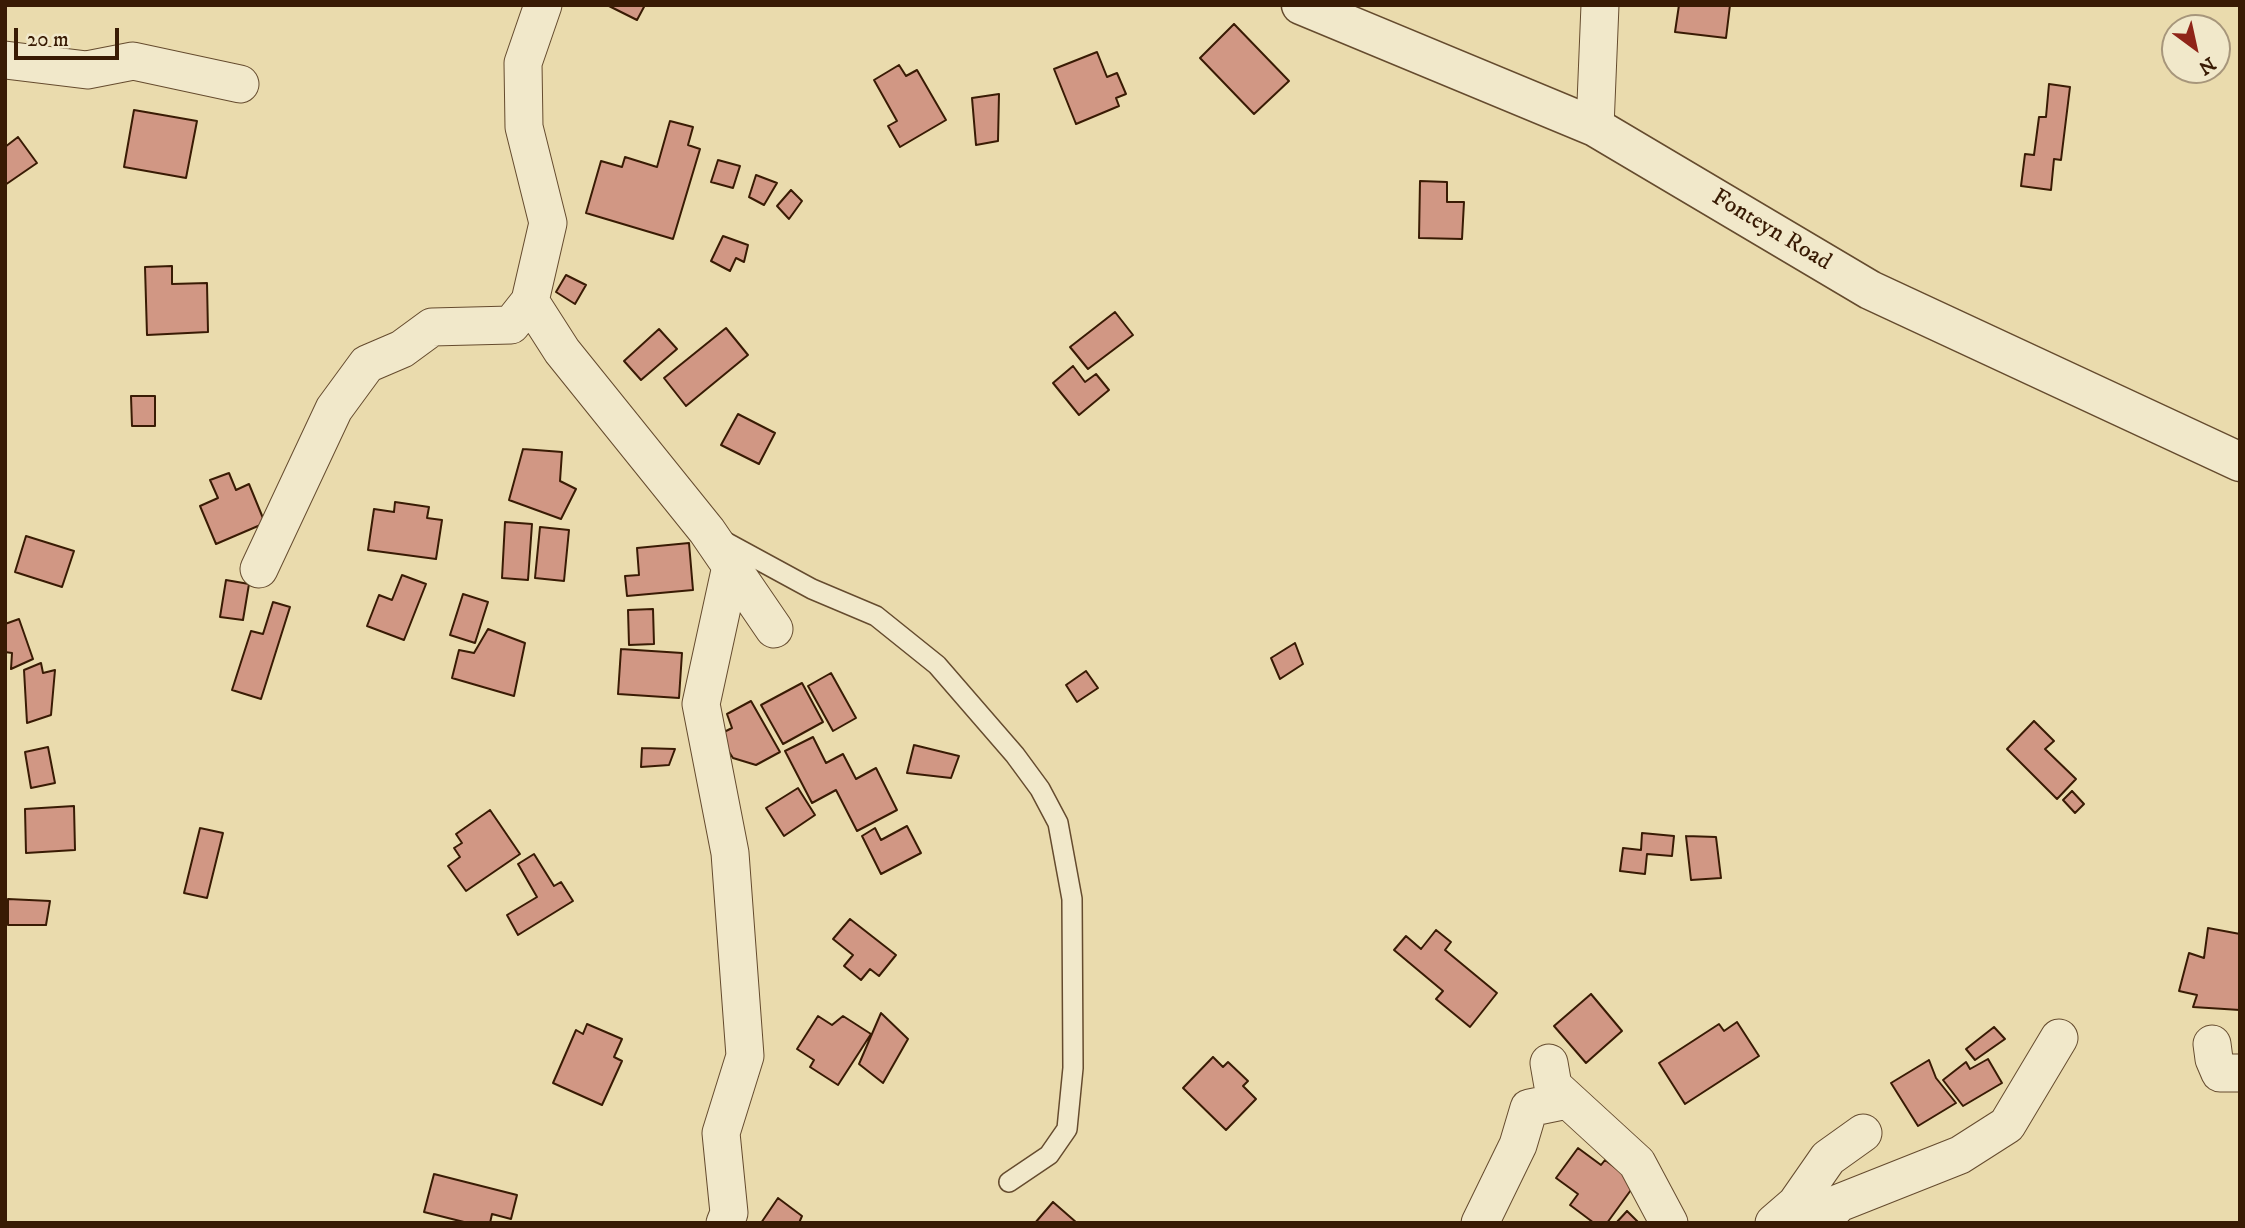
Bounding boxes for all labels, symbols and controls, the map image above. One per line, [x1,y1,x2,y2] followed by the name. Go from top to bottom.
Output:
[18,14,122,58] scale bar
[2161,14,2231,84] north arrow
[27,27,69,53] text: 20 m
[2194,51,2219,79] text: N
[1706,184,1836,278] street label: Fonteyn Road

